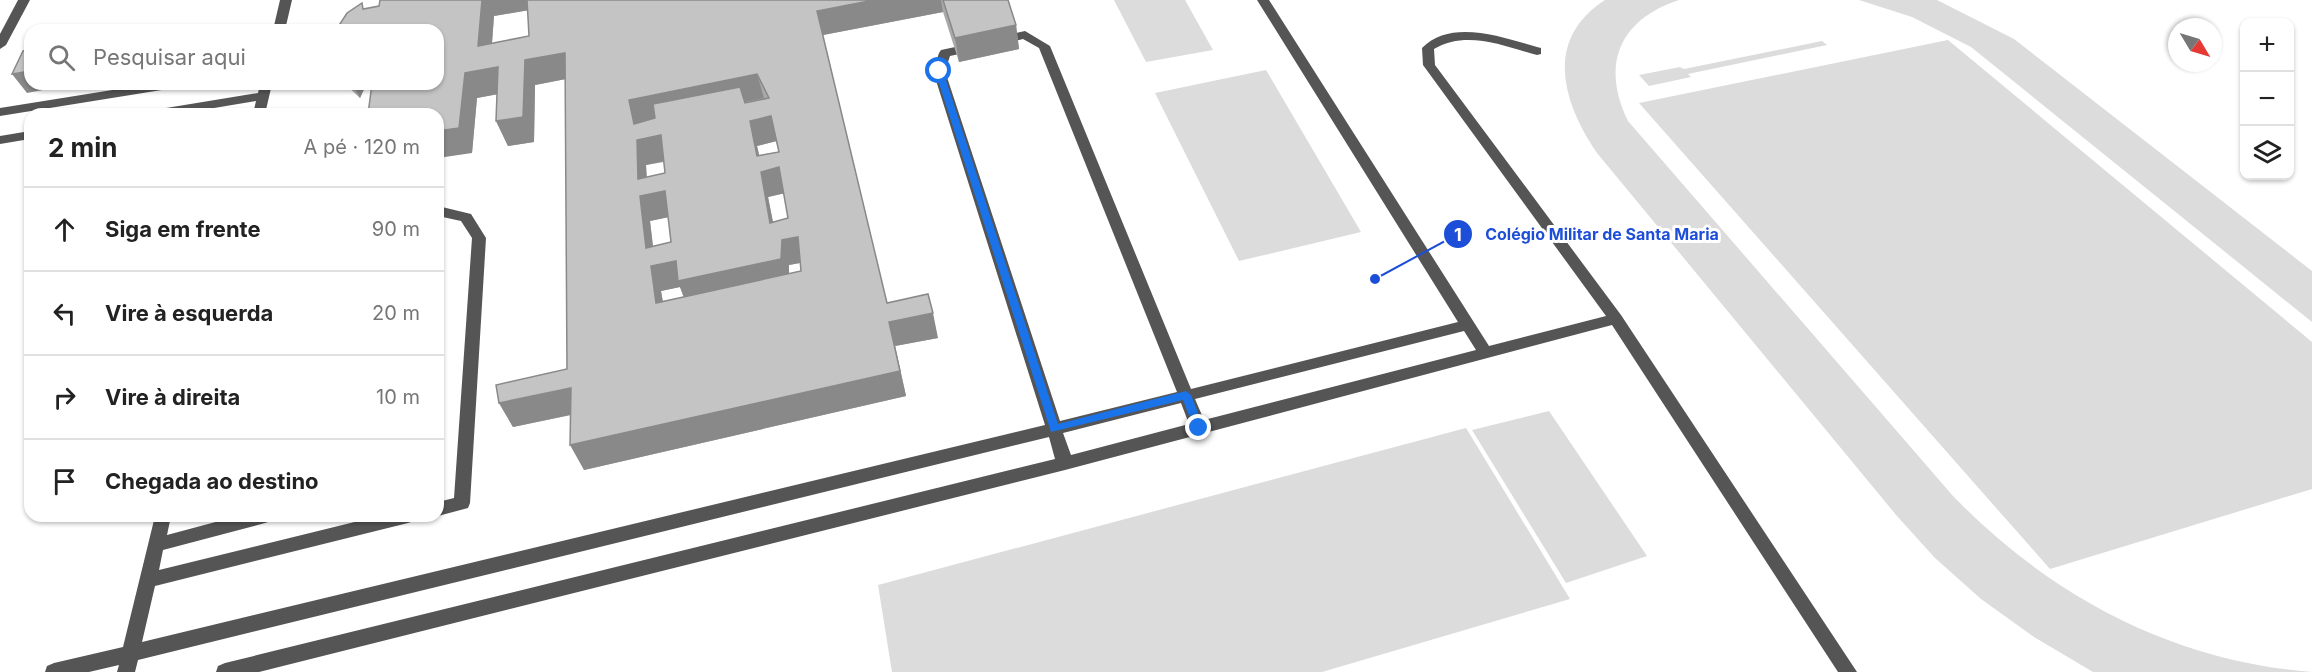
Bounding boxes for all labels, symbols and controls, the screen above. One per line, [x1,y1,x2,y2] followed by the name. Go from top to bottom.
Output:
[2168,18,2222,72] north arrow
[2240,18,2294,180] map controls
[2240,18,2294,72] button: +
[24,24,444,90] search box
[45,41,78,74] icon: search
[93,44,246,70] text: Pesquisar aqui
[925,57,951,83] route start
[2240,72,2294,126] button: −
[2240,126,2294,180] button: layers
[48,132,118,163] text: 2 min
[304,135,420,159] text: A pé · 120 m
[48,213,81,246] icon: ahead
[105,216,261,242] text: Siga em frente
[372,217,420,241] text: 90 m
[1443,217,1730,251] callout: Colégio Militar de Santa Maria
[1454,224,1462,245] text: 1
[1485,224,1719,244] text: Colégio Militar de Santa Maria
[48,297,81,330] icon: left
[105,300,273,326] text: Vire à esquerda
[372,301,420,325] text: 20 m
[48,381,81,414] icon: right
[105,384,240,410] text: Vire à direita
[376,385,420,409] text: 10 m
[1185,414,1211,440] route end
[48,465,81,498] icon: arrive
[105,468,319,494] text: Chegada ao destino

